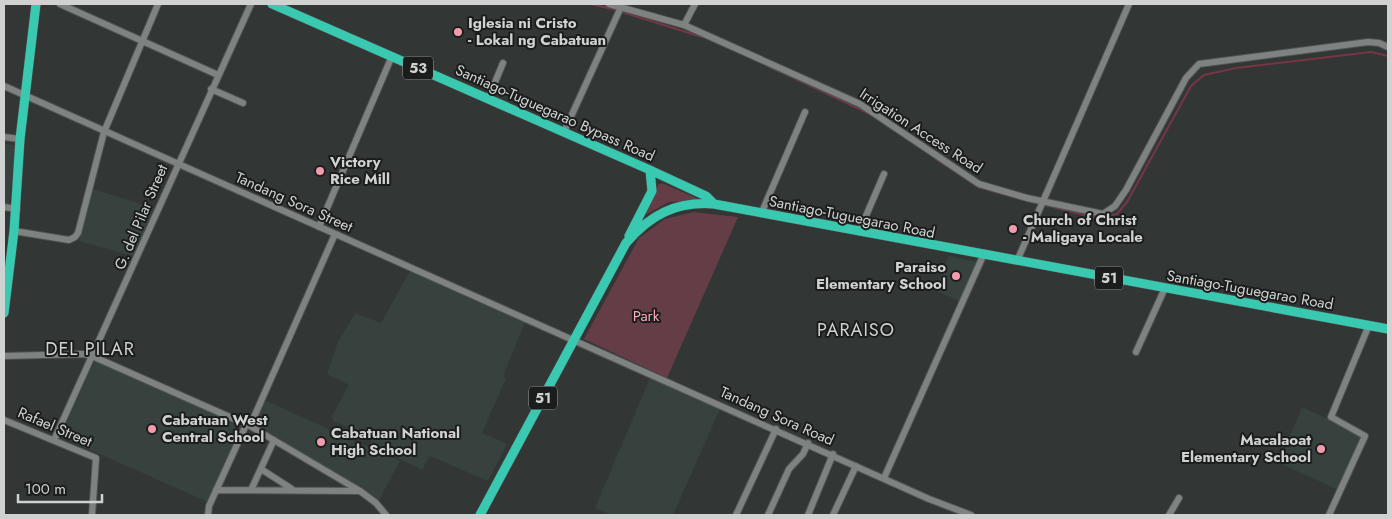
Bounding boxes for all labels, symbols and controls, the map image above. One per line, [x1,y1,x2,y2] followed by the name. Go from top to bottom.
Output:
[468,12,606,51] place label: Iglesia ni Cristo - Lokal ng Cabatuan
[452,26,464,38] marker: Iglesia ni Cristo - Lokal ng Cabatuan
[403,56,433,80] road number: 53
[452,59,658,167] street label: Santiago-Tuguegarao Bypass Road
[855,83,987,179] street label: Irrigation Access Road
[329,151,390,190] place label: Victory Rice Mill
[109,161,173,273] street label: G. del Pilar Street
[314,165,326,177] marker: Victory Rice Mill
[232,166,357,238] street label: Tandang Sora Street
[767,190,937,244] street label: Santiago-Tuguegarao Road
[1023,209,1143,248] place label: Church of Christ - Maligaya Locale
[1007,223,1019,235] marker: Church of Christ - Maligaya Locale
[816,256,946,295] place label: Paraiso Elementary School
[1165,265,1335,315] street label: Santiago-Tuguegarao Road
[1095,266,1123,290] road number: 51
[950,270,962,282] marker: Paraiso Elementary School
[633,305,660,327] park label: Park
[817,317,895,343] district label: PARAISO
[45,336,135,362] district label: DEL PILAR
[716,381,838,451] street label: Tandang Sora Road
[529,386,557,409] road number: 51
[15,402,96,453] street label: Rafael Street
[162,409,268,448] place label: Cabatuan West Central School
[331,422,460,461] place label: Cabatuan National High School
[146,423,158,435] marker: Cabatuan West Central School
[1181,429,1311,468] place label: Macalaoat Elementary School
[315,436,327,448] marker: Cabatuan National High School
[1315,443,1327,455] marker: Macalaoat Elementary School
[18,472,101,504] scale bar
[25,478,66,500] text: 100 m

